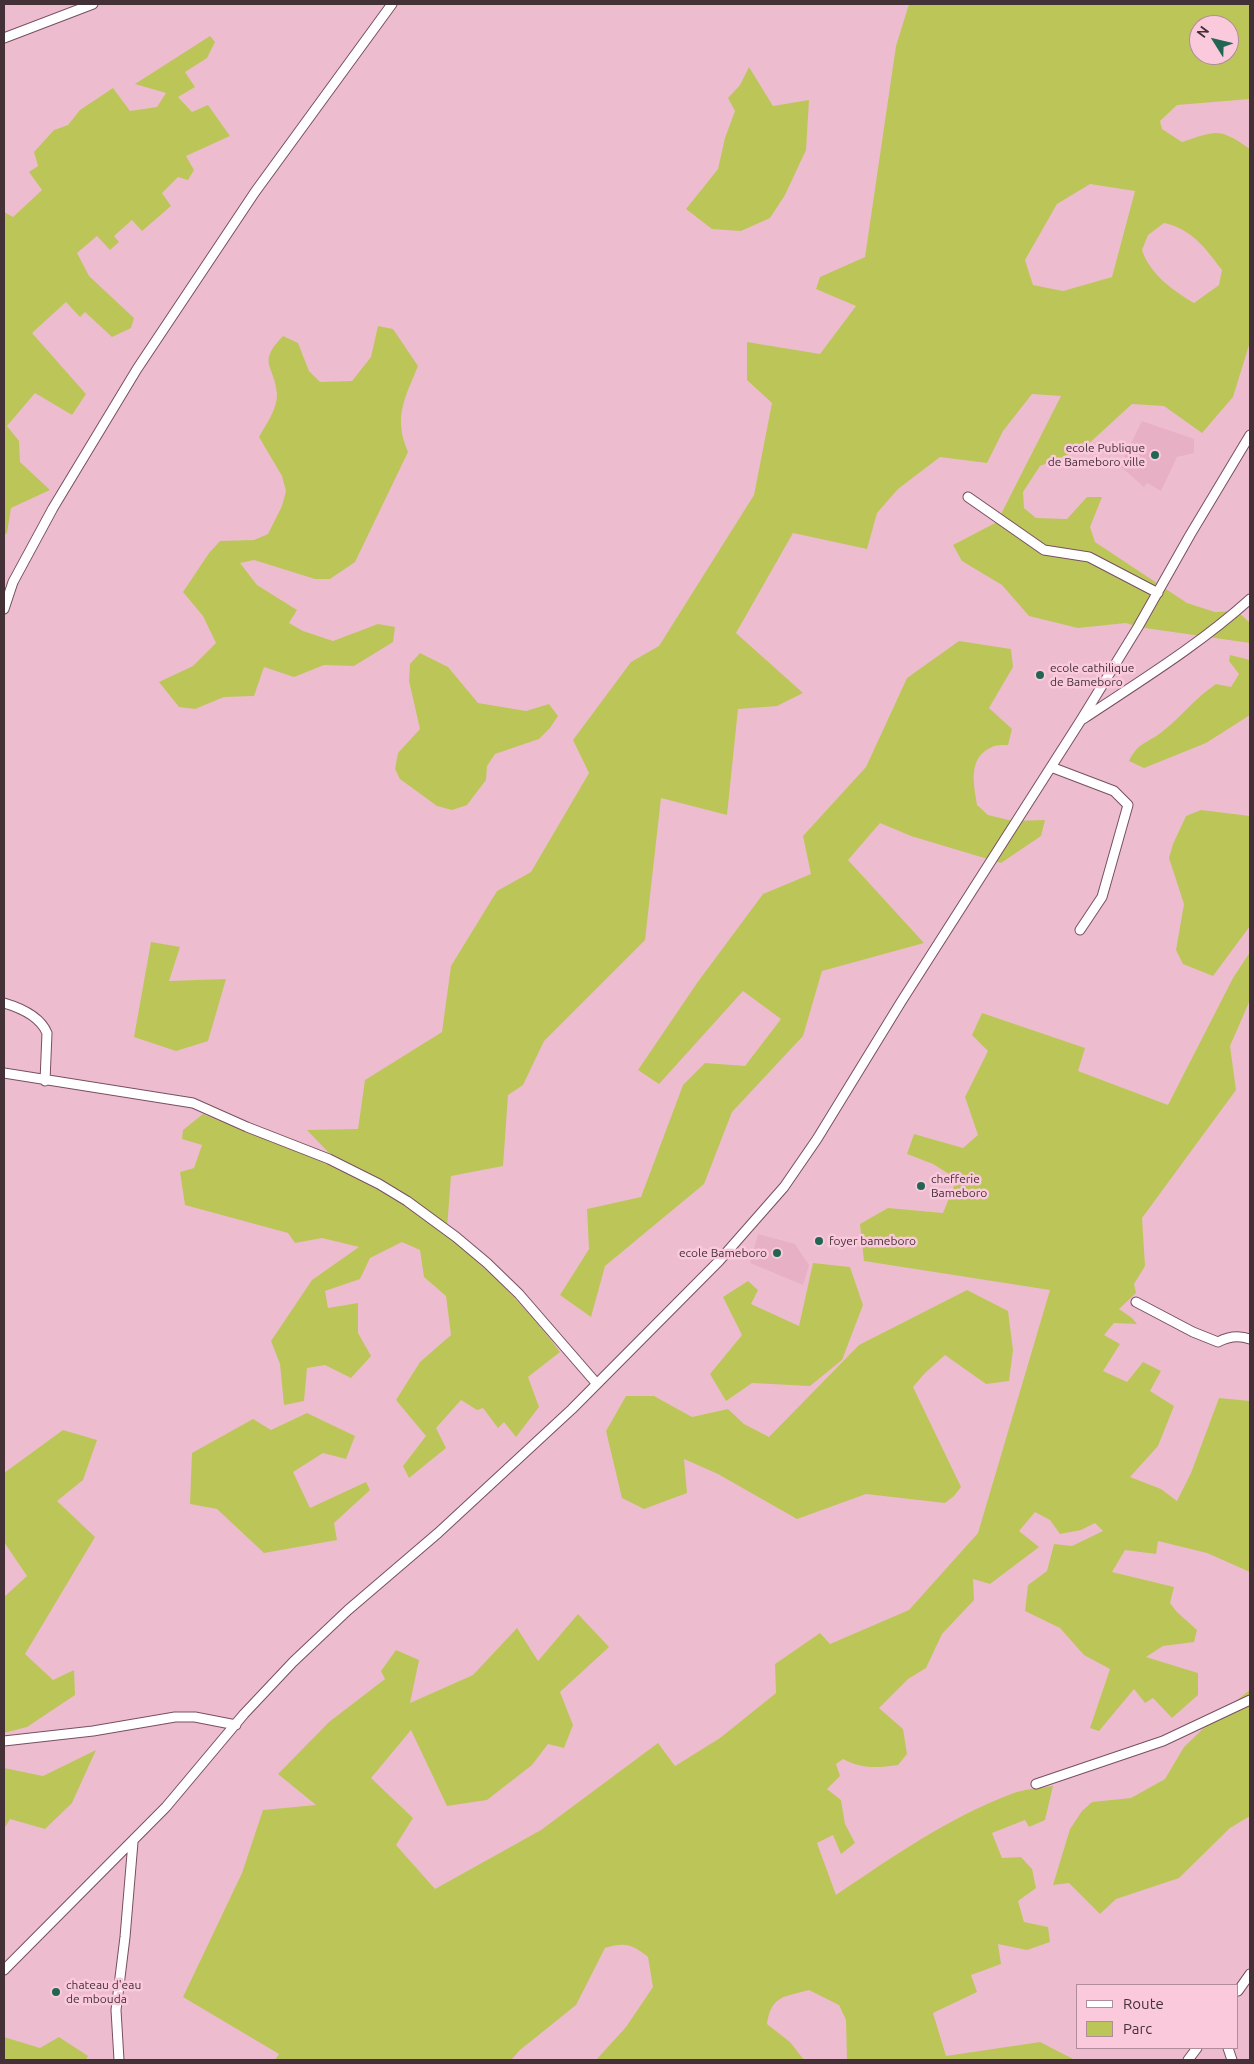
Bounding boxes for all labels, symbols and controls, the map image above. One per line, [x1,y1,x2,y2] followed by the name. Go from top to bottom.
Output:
[1189,15,1239,65] north arrow
[1193,23,1212,41] text: N
[1048,441,1145,469] place label: ecole Publique de Bameboro ville
[1149,449,1161,461] marker: ecole Publique de Bameboro ville
[1050,661,1134,689] place label: ecole cathilique de Bameboro
[1034,669,1046,681] marker: ecole cathilique de Bameboro
[931,1172,987,1200] place label: chefferie Bameboro
[915,1180,927,1192] marker: chefferie Bameboro
[829,1234,916,1248] place label: foyer bameboro
[813,1235,825,1247] marker: foyer bameboro
[679,1246,767,1260] place label: ecole Bameboro
[771,1247,783,1259] marker: ecole Bameboro
[66,1978,141,2006] place label: chateau d'eau de mbouda
[1076,1984,1239,2049] legend
[50,1986,62,1998] marker: chateau d'eau de mbouda
[1123,1995,1164,2012] text: Route
[1123,2020,1152,2037] text: Parc

